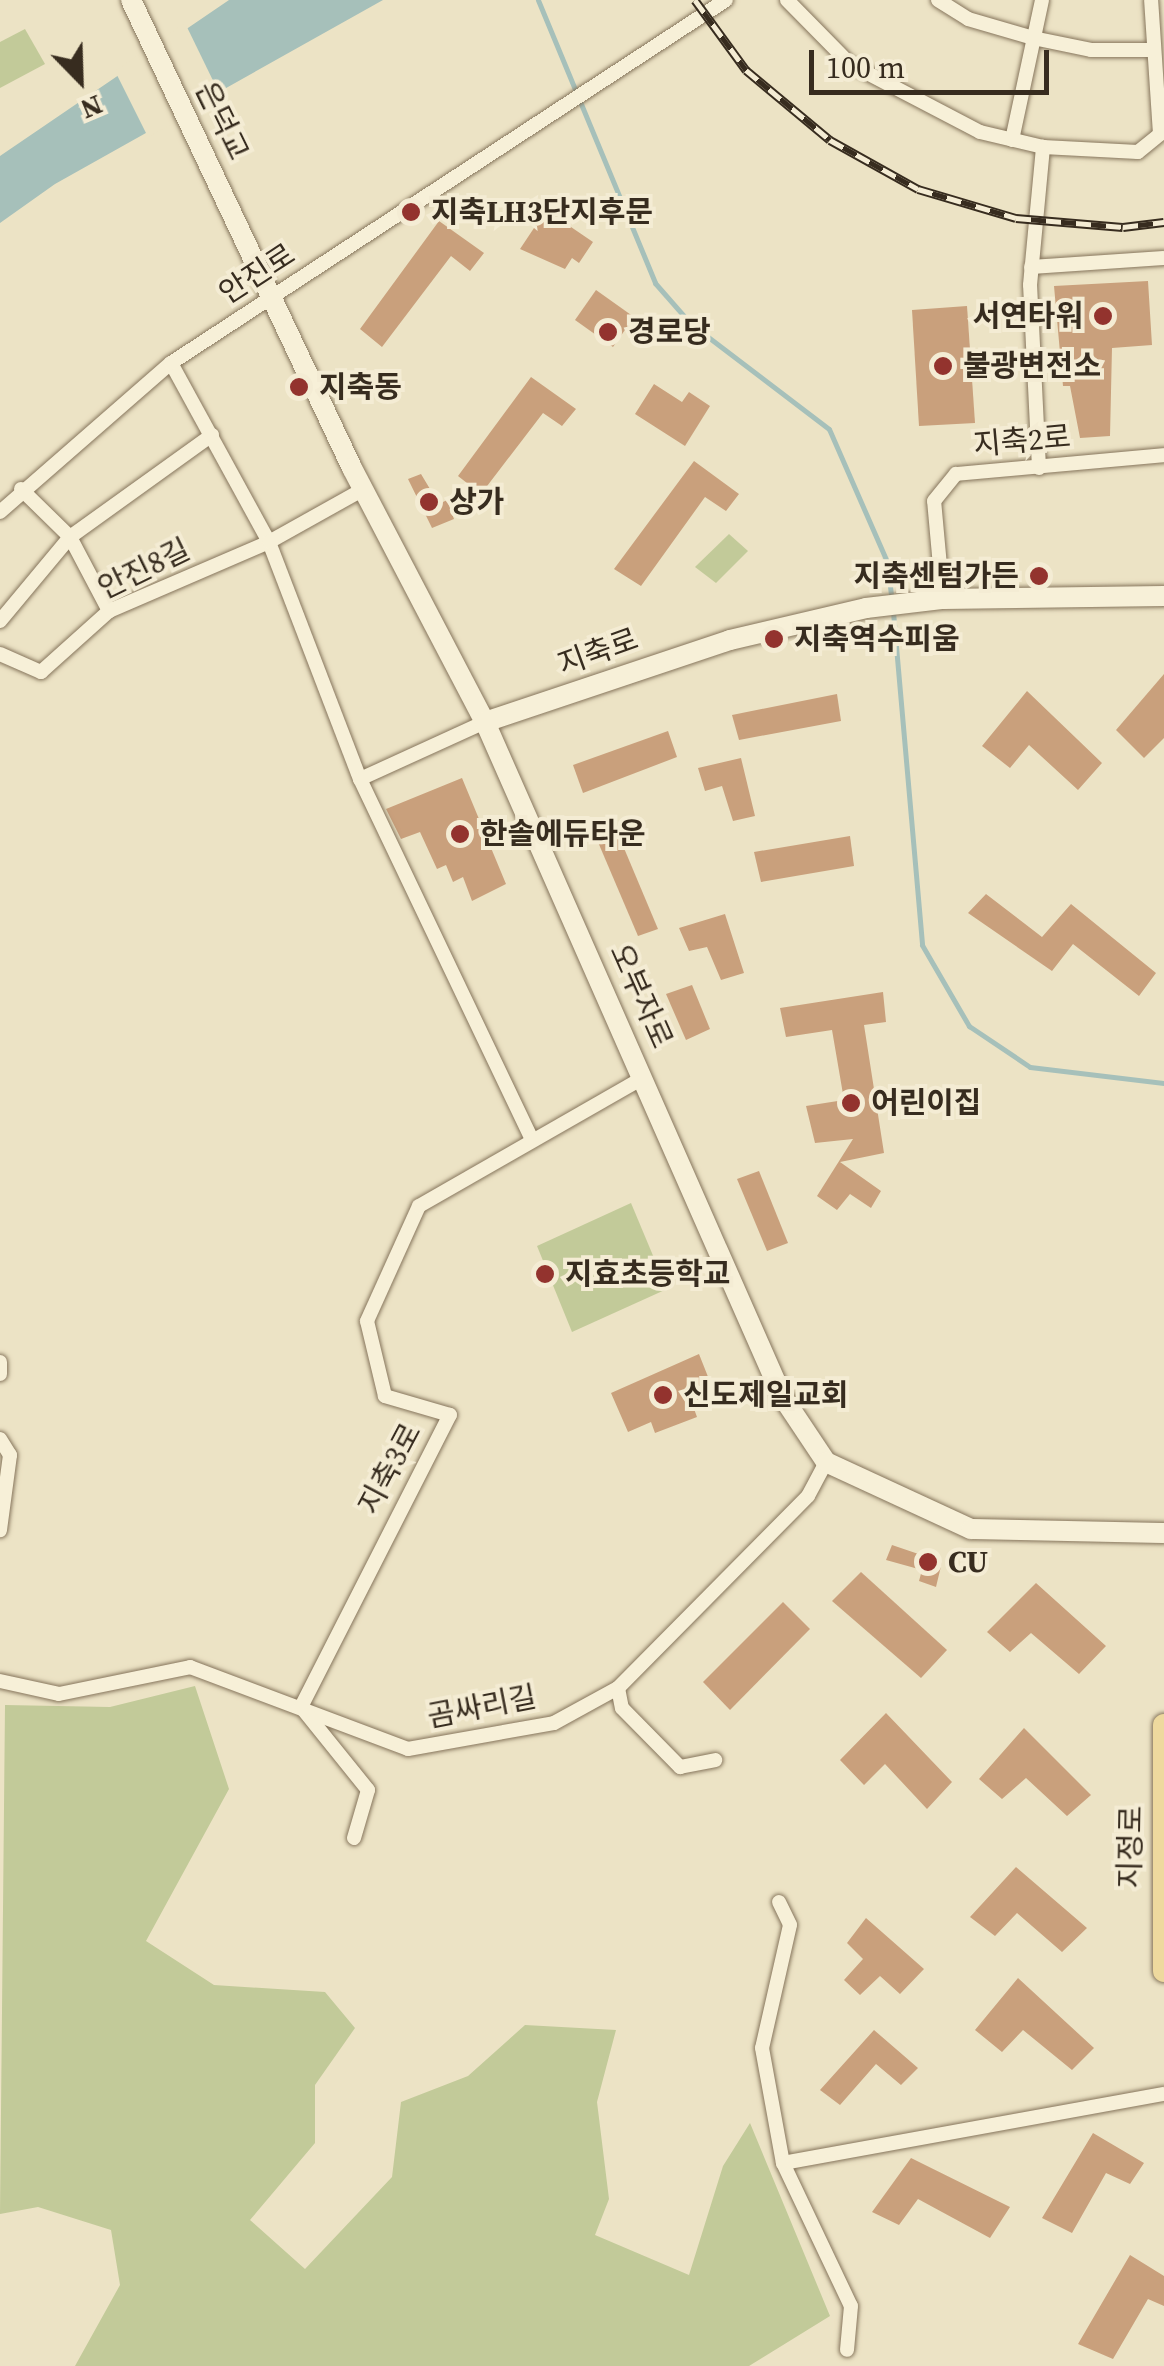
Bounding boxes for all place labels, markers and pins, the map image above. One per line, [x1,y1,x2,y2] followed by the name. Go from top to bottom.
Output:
[431,194,653,230] place label: 지축LH3단지후문
[400,201,422,223] marker: 지축LH3단지후문
[973,298,1083,334] place label: 서연타워
[1092,305,1114,327] marker: 서연타워
[628,314,711,350] place label: 경로당
[597,321,619,343] marker: 경로당
[963,348,1101,384] place label: 불광변전소
[932,355,954,377] marker: 불광변전소
[319,369,402,405] place label: 지축동
[288,376,310,398] marker: 지축동
[449,484,504,520] place label: 상가
[418,491,440,513] marker: 상가
[853,558,1019,594] place label: 지축센텀가든
[1028,565,1050,587] marker: 지축센텀가든
[794,621,960,657] place label: 지축역수피움
[763,628,785,650] marker: 지축역수피움
[480,816,646,852] place label: 한솔에듀타운
[449,823,471,845] marker: 한솔에듀타운
[871,1085,981,1121] place label: 어린이집
[840,1092,862,1114] marker: 어린이집
[565,1256,731,1292] place label: 지효초등학교
[534,1263,556,1285] marker: 지효초등학교
[683,1377,849,1413] place label: 신도제일교회
[652,1384,674,1406] marker: 신도제일교회
[948,1544,988,1580] place label: CU
[917,1551,939,1573] marker: CU

